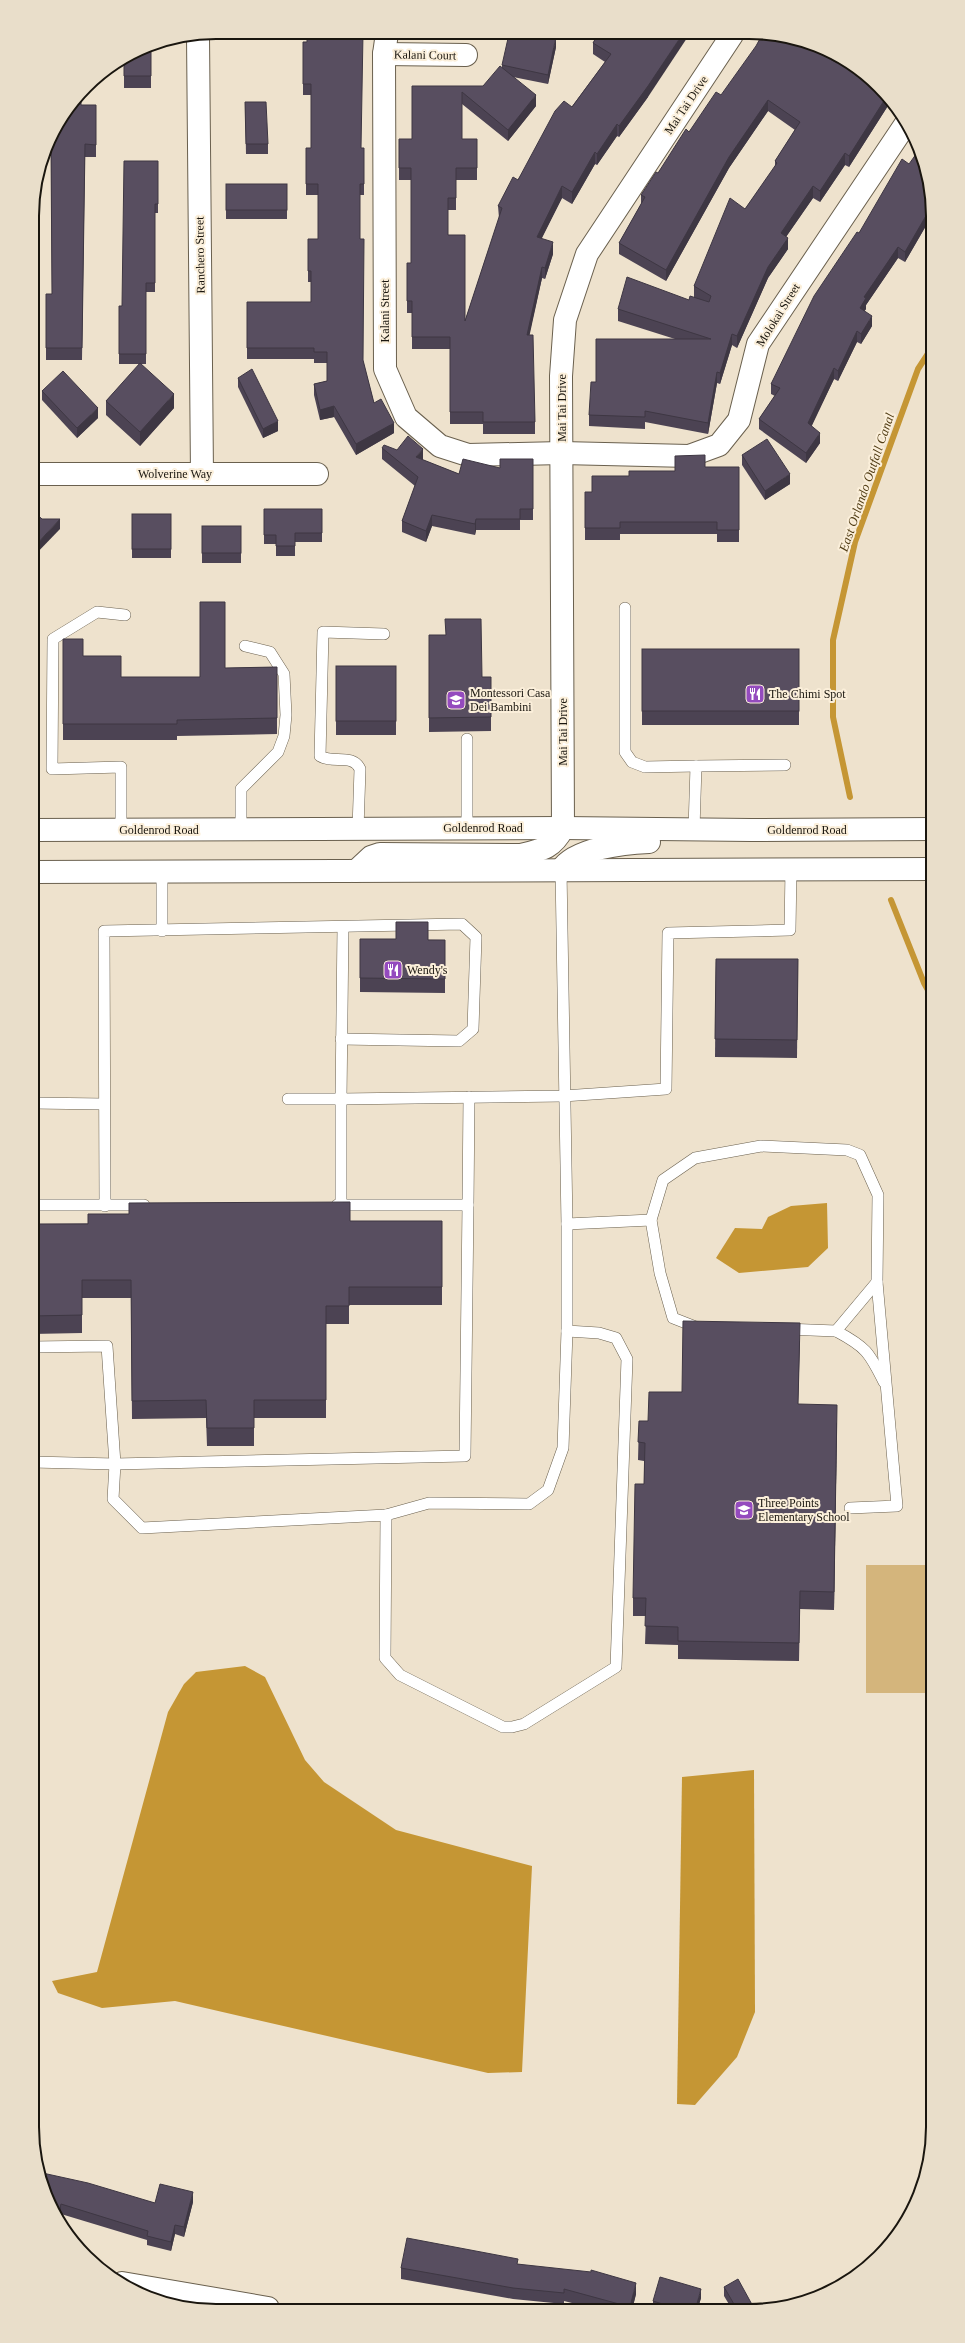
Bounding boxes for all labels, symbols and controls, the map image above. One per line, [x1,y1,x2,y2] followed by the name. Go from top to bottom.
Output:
[394,47,457,63] street label: Kalani Court
[661,73,711,137] street label: Mai Tai Drive
[192,216,208,294] street label: Ranchero Street
[378,279,392,342] street label: Kalani Street
[753,280,803,349] street label: Molokai Street
[555,374,569,442] street label: Mai Tai Drive
[835,411,897,554] water label: East Orlando Outfall Canal
[138,467,212,481] street label: Wolverine Way
[744,683,766,705] restaurant icon: The Chimi Spot
[470,686,551,714] place label: Montessori Casa Dei Bambini
[769,687,846,701] place label: The Chimi Spot
[445,689,467,711] school or university icon: Montessori Casa Dei Bambini
[556,698,570,766] street label: Mai Tai Drive
[443,821,523,835] street label: Goldenrod Road
[119,823,199,837] street label: Goldenrod Road
[767,823,847,837] street label: Goldenrod Road
[382,959,404,981] restaurant icon: Wendy's
[407,963,448,977] place label: Wendy's
[758,1496,850,1524] place label: Three Points Elementary School
[733,1499,755,1521] school or university icon: Three Points Elementary School

